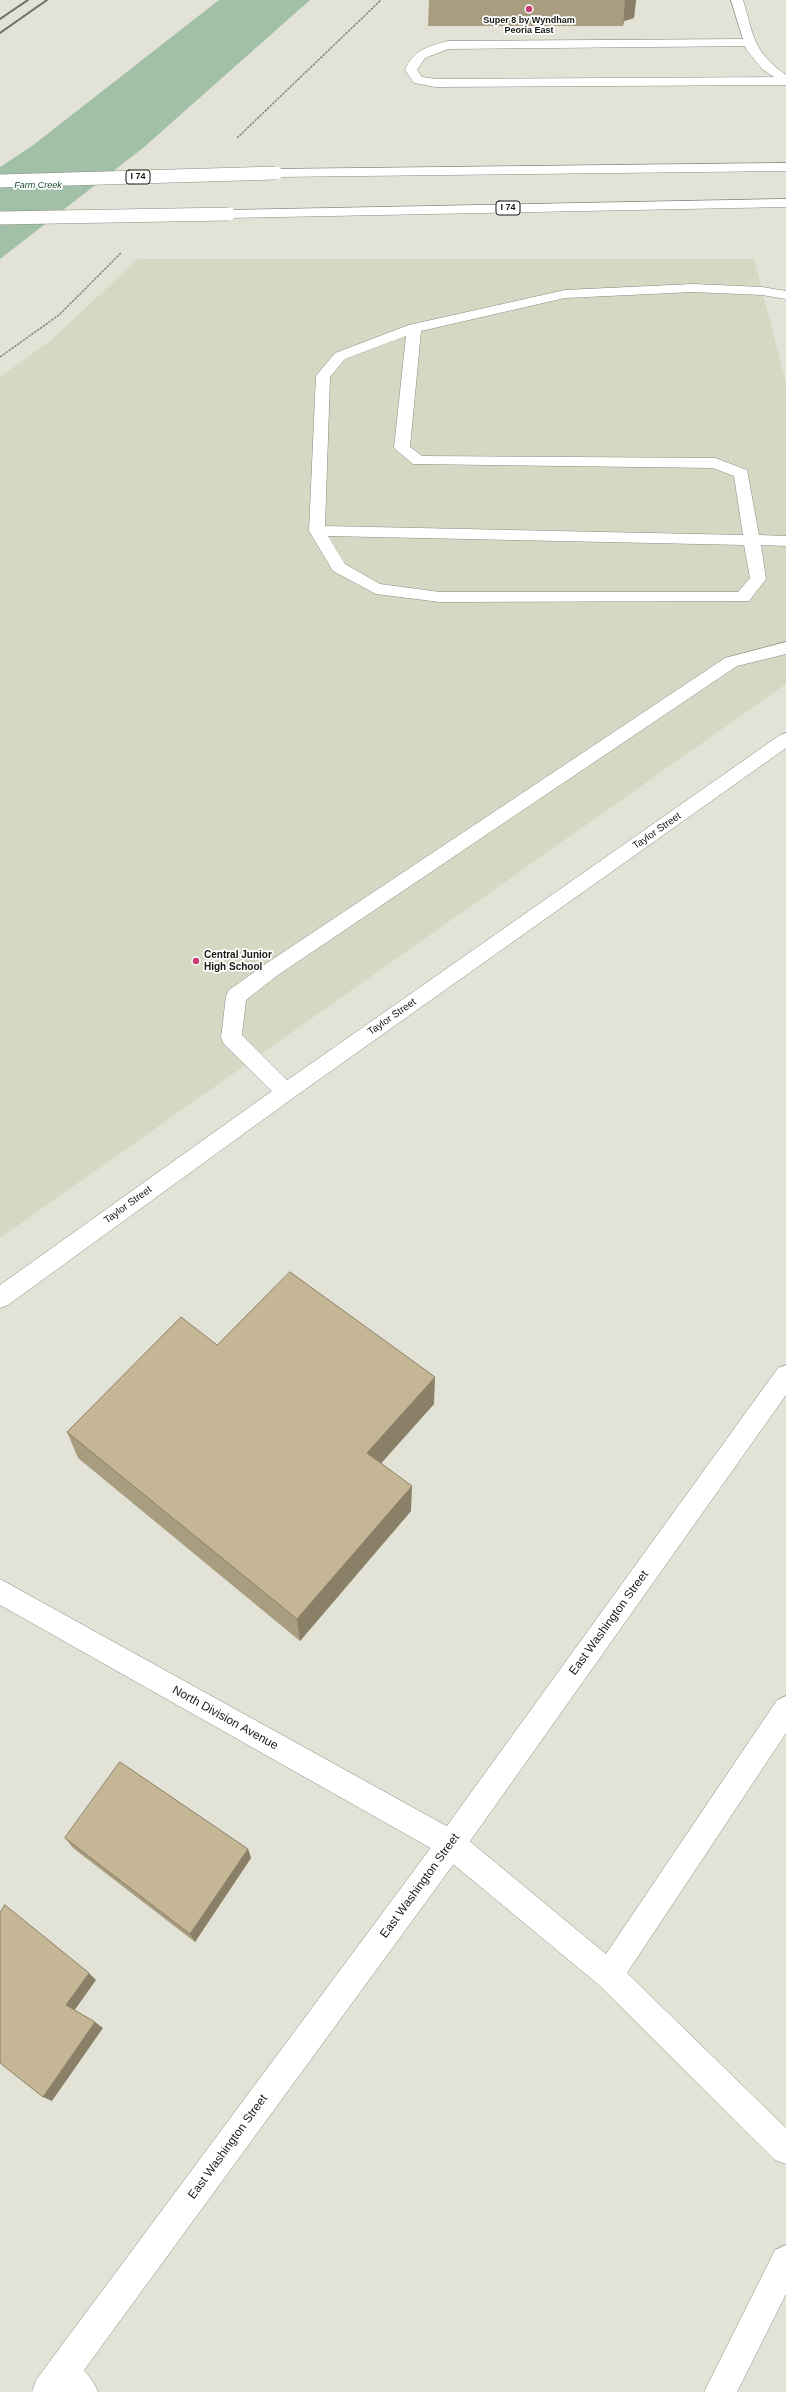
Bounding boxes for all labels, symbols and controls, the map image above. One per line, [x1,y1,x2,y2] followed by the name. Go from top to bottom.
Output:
[524,4,534,14] marker: Super 8 by Wyndham Peoria East
[483,16,575,37] place label: Super 8 by Wyndham Peoria East
[126,170,150,184] road number: I 74
[14,180,62,190] water label: Farm Creek
[496,201,520,215] road number: I 74
[631,810,683,852] street label: Taylor Street
[204,949,272,972] place label: Central Junior High School
[191,956,201,966] marker: Central Junior High School
[366,996,418,1038] street label: Taylor Street
[102,1184,154,1226] street label: Taylor Street
[566,1568,652,1678] street label: East Washington Street
[170,1683,280,1753] street label: North Division Avenue
[377,1831,463,1941] street label: East Washington Street
[185,2092,271,2202] street label: East Washington Street

